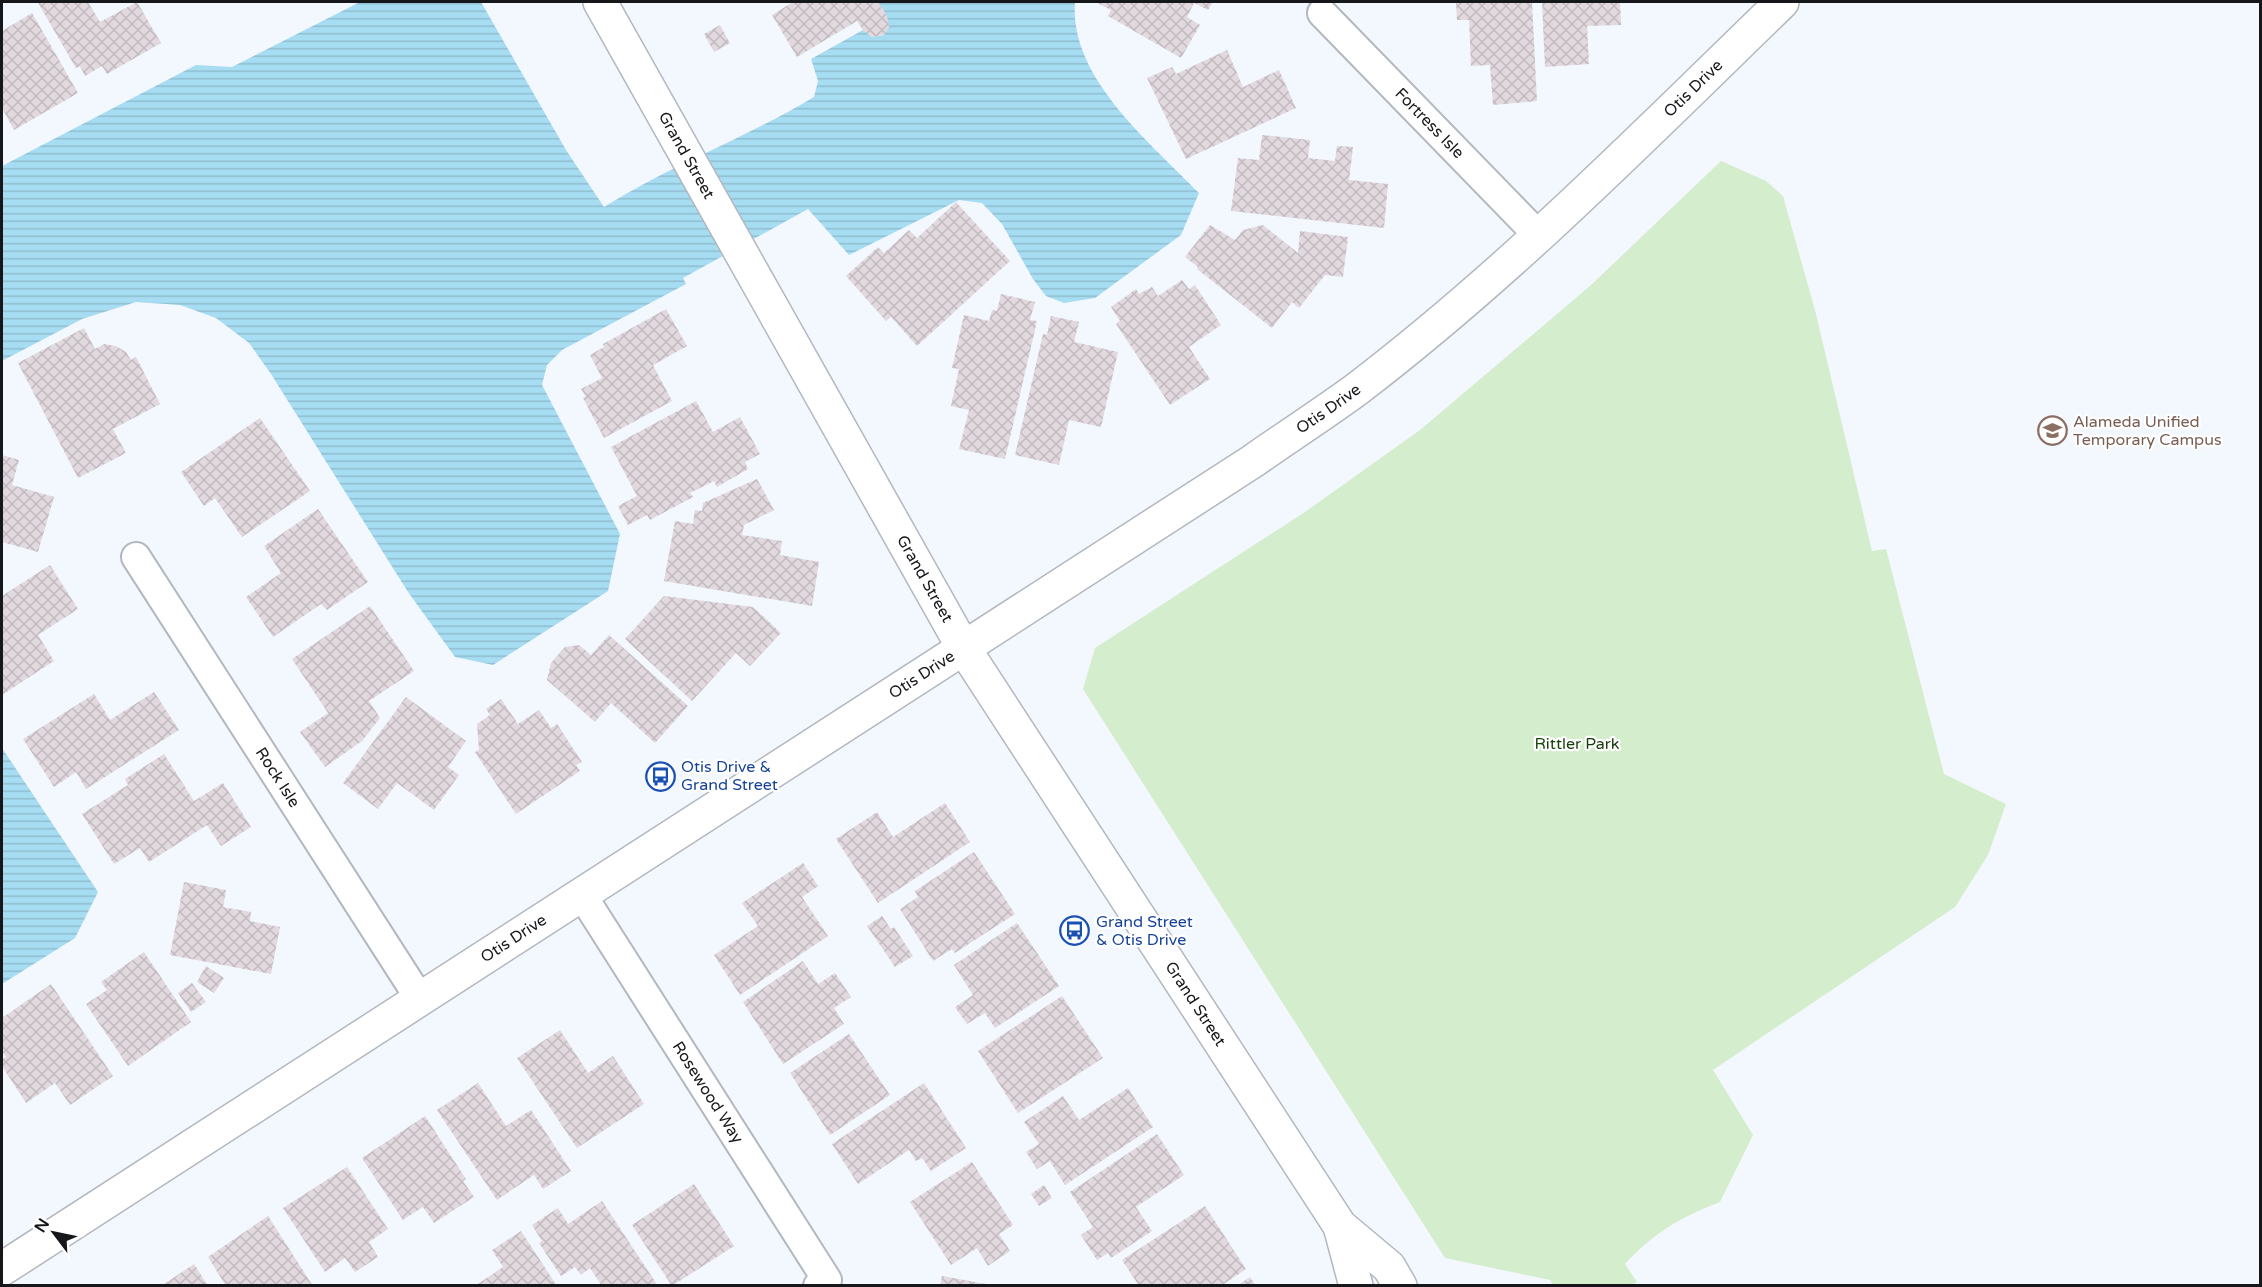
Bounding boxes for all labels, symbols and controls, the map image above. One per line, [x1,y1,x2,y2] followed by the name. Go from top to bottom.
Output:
[1660,55,1727,122] street label: Otis Drive
[1391,84,1468,163] street label: Fortress Isle
[654,108,719,203] street label: Grand Street
[1292,379,1365,438] street label: Otis Drive
[2073,412,2222,450] place label: Alameda Unified Temporary Campus
[2036,415,2068,447] school or university icon: Alameda Unified Temporary Campus
[892,532,957,626] street label: Grand Street
[885,646,958,703] street label: Otis Drive
[1534,734,1620,754] park label: Rittler Park
[251,744,304,811] street label: Rock Isle
[681,757,778,795] place label: Otis Drive & Grand Street
[644,760,676,792] bus stop icon: Otis Drive & Grand Street
[477,910,550,967] street label: Otis Drive
[1096,912,1193,950] place label: Grand Street & Otis Drive
[1059,915,1091,947] bus stop icon: Grand Street & Otis Drive
[1161,958,1230,1050] street label: Grand Street
[668,1038,748,1148] street label: Rosewood Way
[24,1203,84,1263] north arrow
[30,1215,54,1236] text: N

